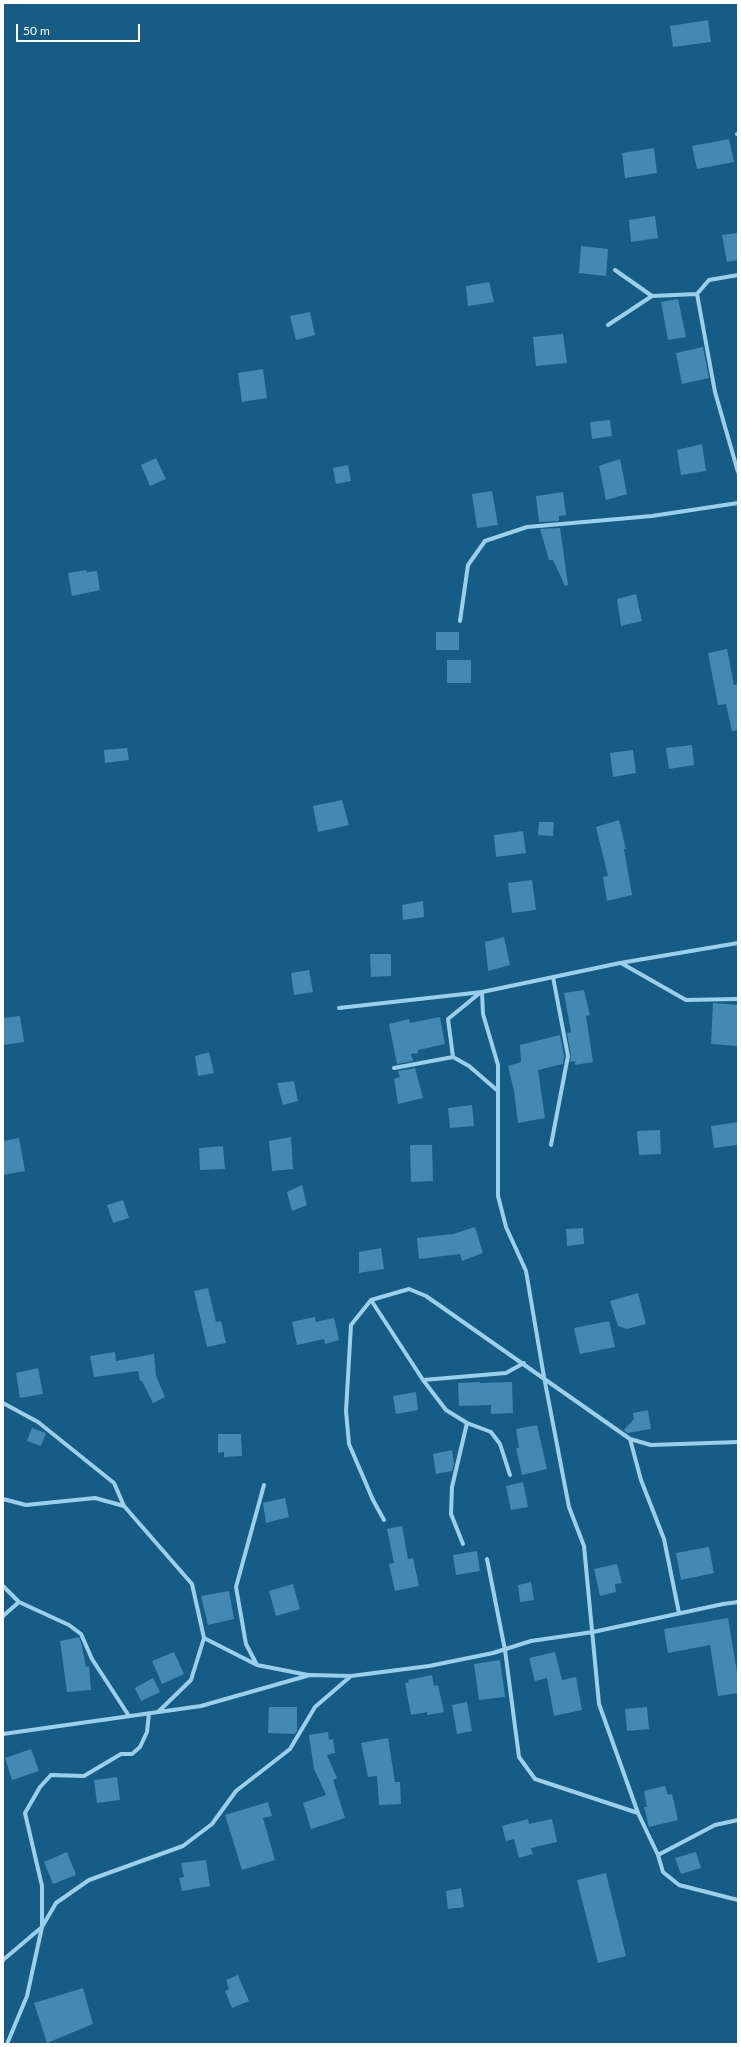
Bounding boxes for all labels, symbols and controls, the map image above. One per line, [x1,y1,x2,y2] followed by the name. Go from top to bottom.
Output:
[18,16,142,42] scale bar
[23,23,50,38] text: 50 m

